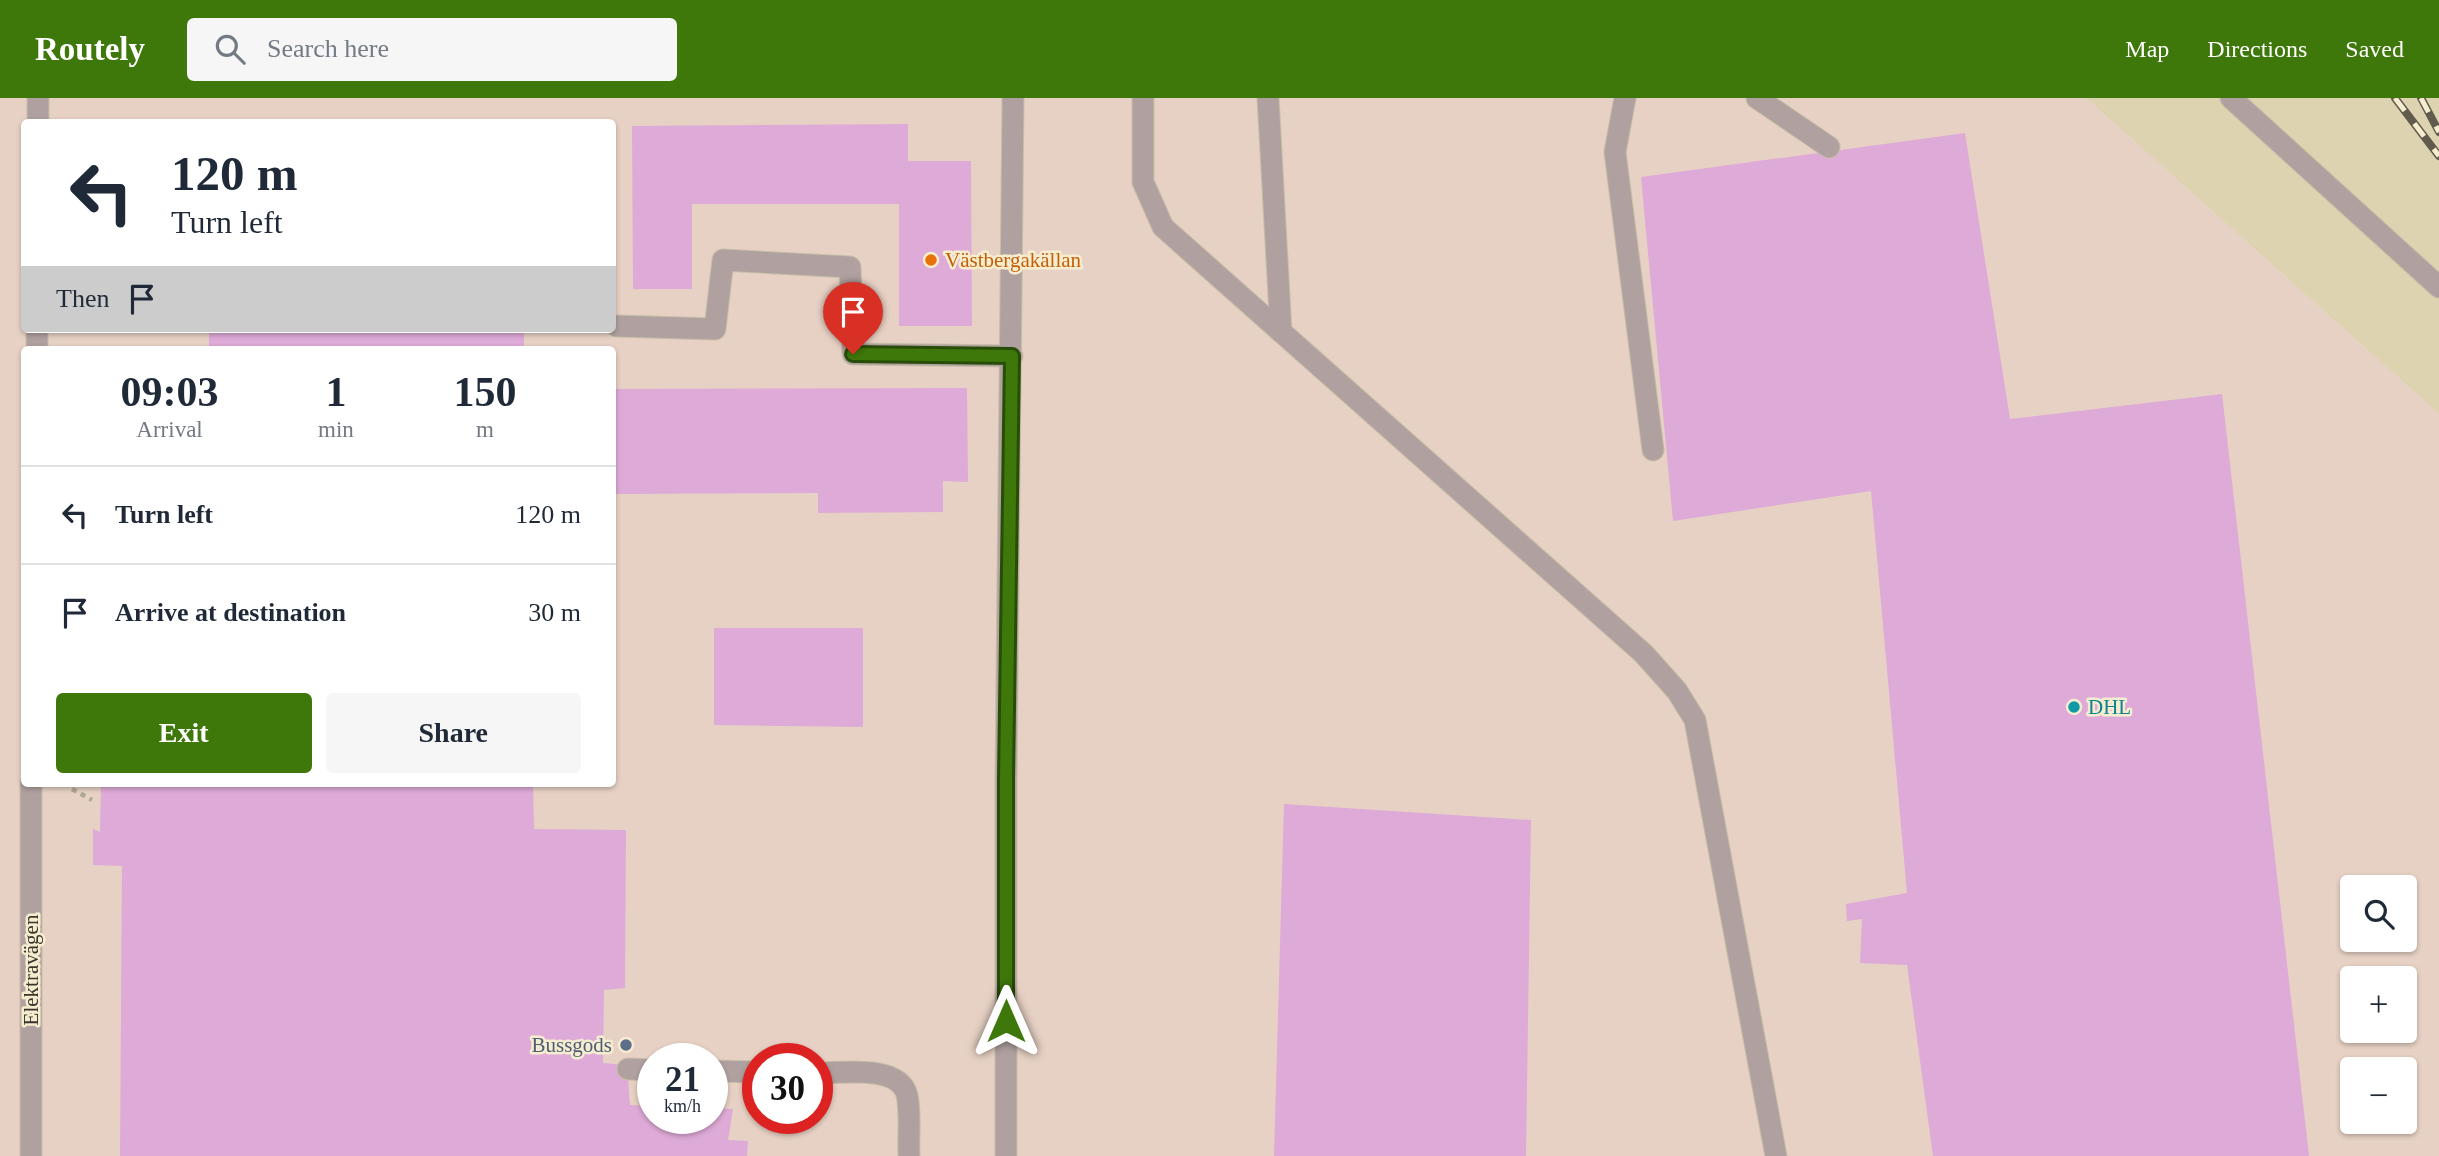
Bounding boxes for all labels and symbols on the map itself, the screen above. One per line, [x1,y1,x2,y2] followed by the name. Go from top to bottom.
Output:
[945,248,1082,272] place label: Västbergakällan
[923,252,939,268] marker: Västbergakällan
[823,282,883,354] pin
[2088,695,2131,719] place label: DHL
[2066,699,2082,715] marker: DHL
[19,914,43,1025] street label: Elektravägen
[969,984,1043,1058] position arrow
[531,1033,612,1057] place label: Bussgods
[618,1037,634,1053] marker: Bussgods
[742,1043,833,1134] speed limit sign: 30

